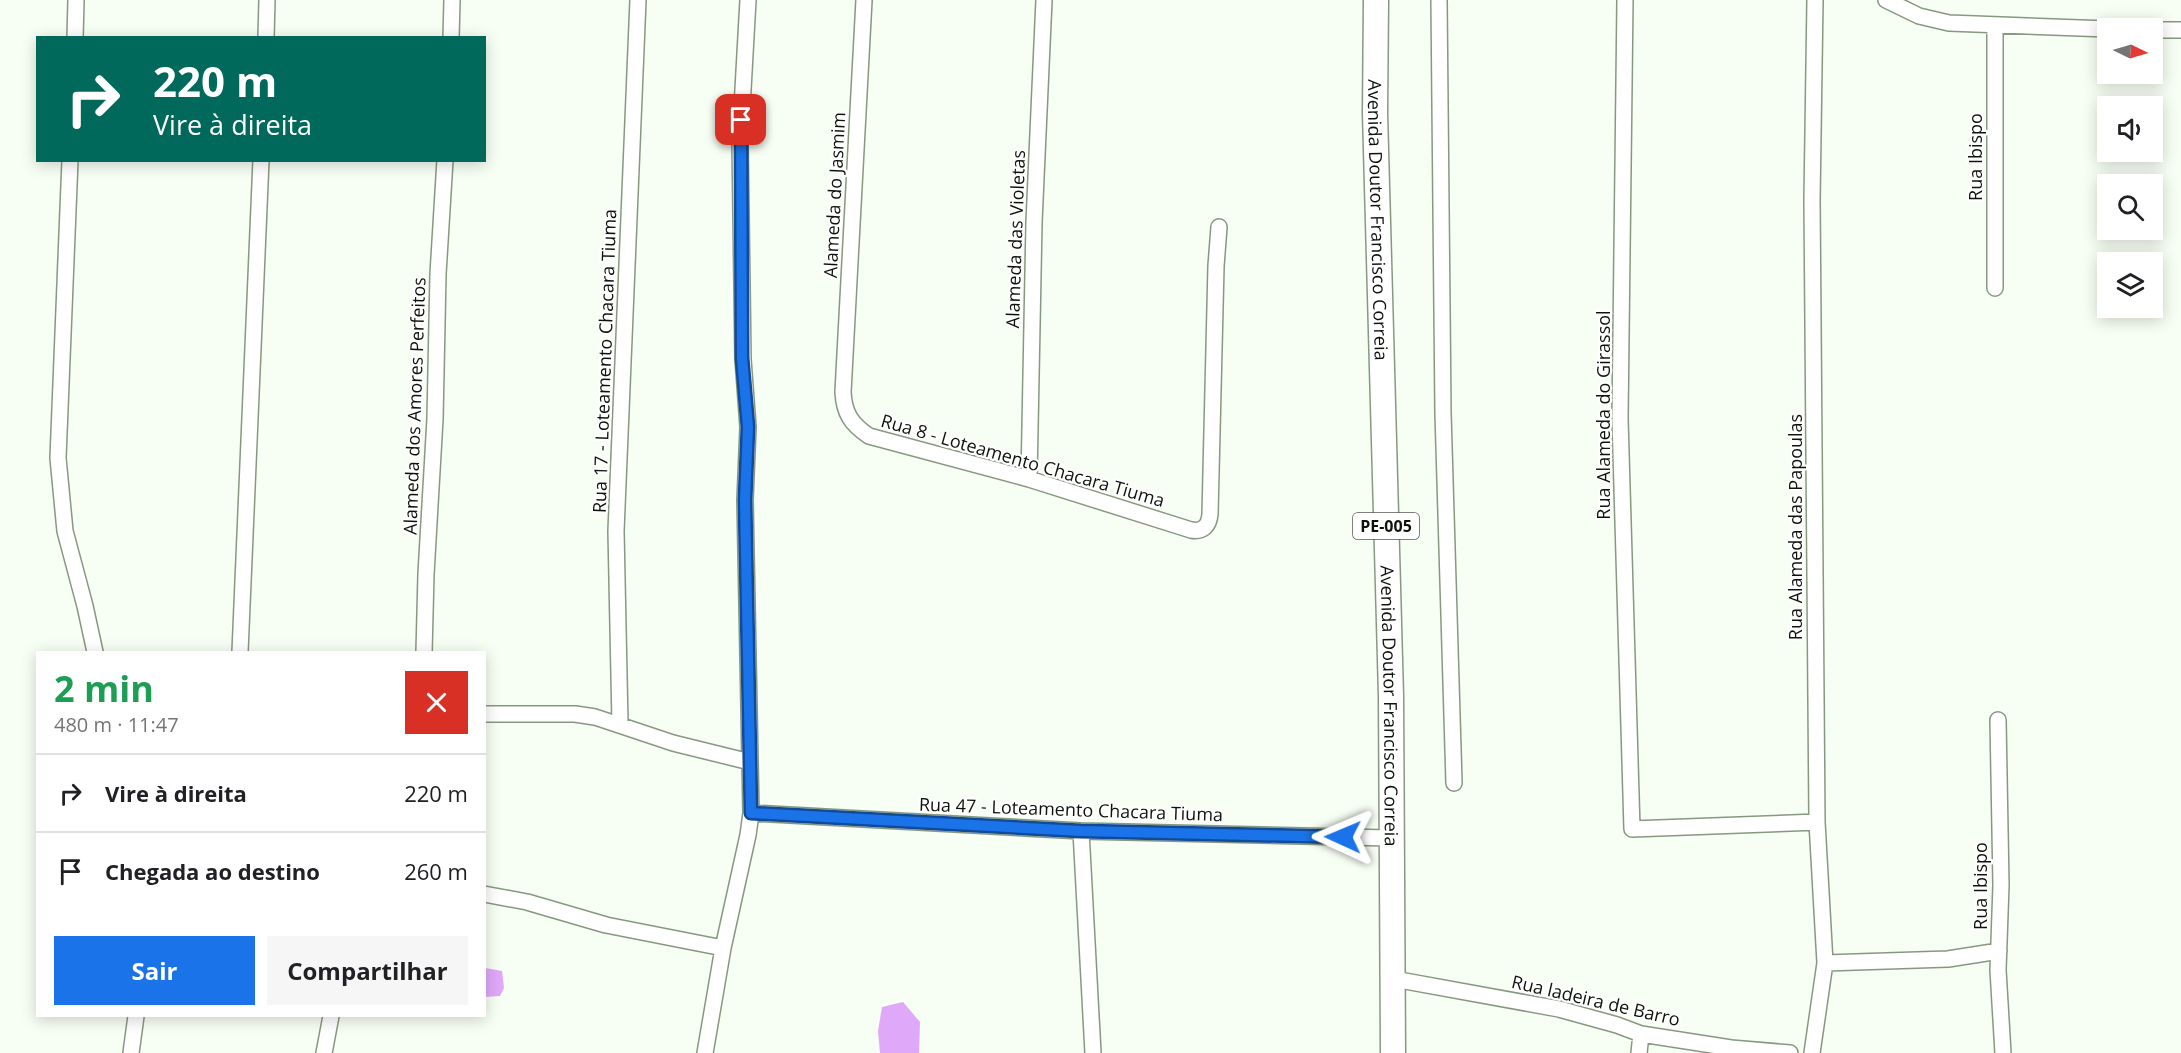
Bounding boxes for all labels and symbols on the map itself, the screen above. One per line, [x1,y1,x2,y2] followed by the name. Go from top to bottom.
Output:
[2097,18,2163,84] north arrow
[1363,79,1394,361] street label: Avenida Doutor Francisco Correia
[715,94,766,145] pin
[818,111,850,279] street label: Alameda do Jasmim
[1963,113,1987,201] street label: Rua Ibispo
[1000,149,1030,329] street label: Alameda das Violetas
[587,209,621,513] street label: Rua 17 - Loteamento Chacara Tiuma
[398,277,430,535] street label: Alameda dos Amores Perfeitos
[1591,310,1615,520] street label: Rua Alameda do Girassol
[878,408,1168,512] street label: Rua 8 - Loteamento Chacara Tiuma
[1783,414,1807,640] street label: Rua Alameda das Papoulas
[1353,513,1419,539] road number: PE-005
[1375,565,1404,846] street label: Avenida Doutor Francisco Correia
[919,792,1223,826] street label: Rua 47 - Loteamento Chacara Tiuma
[1311,805,1375,869] position arrow
[1968,842,1992,930] street label: Rua Ibispo
[1509,969,1683,1031] street label: Rua ladeira de Barro

